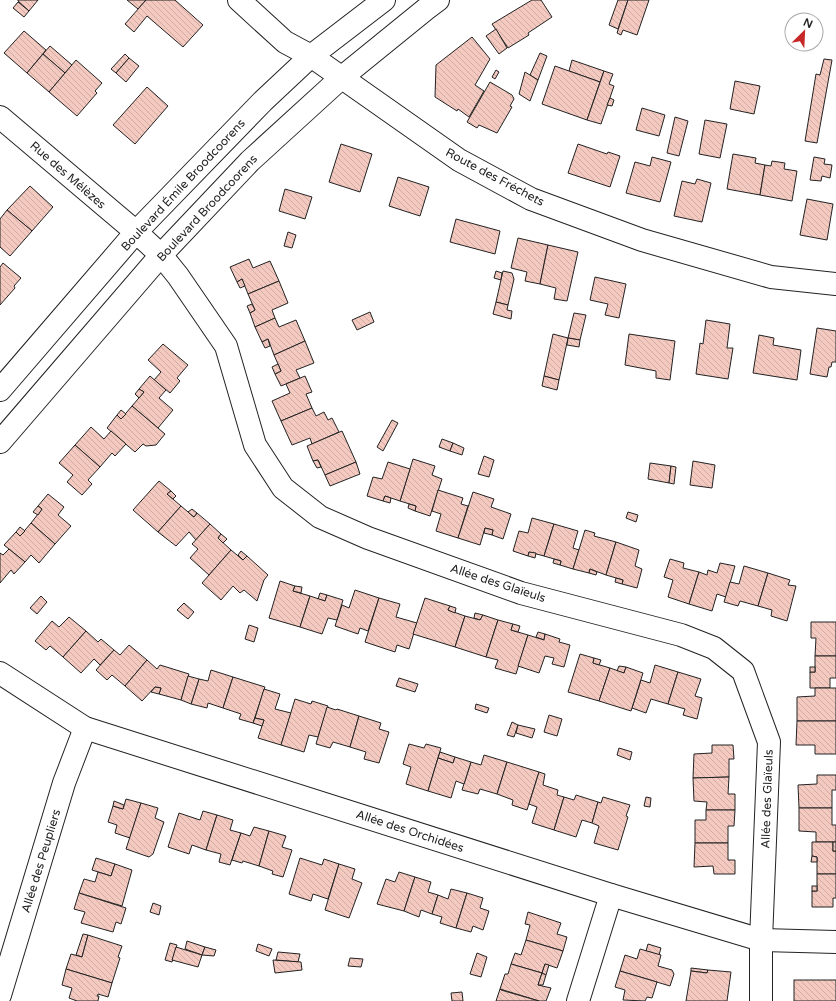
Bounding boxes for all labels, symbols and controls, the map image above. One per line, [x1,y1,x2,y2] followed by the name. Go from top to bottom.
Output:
[784,12,824,52] north arrow
[801,16,815,31] text: N
[118,116,248,254] street label: Boulevard Émile Broodcoorens
[27,138,109,212] street label: Rue des Mélèzes
[443,145,547,209] street label: Route des Fréchets
[154,152,260,264] street label: Boulevard Broodcoorens
[449,561,548,605] street label: Allée des Glaïeuls
[758,749,776,849] street label: Allée des Glaïeuls
[19,807,63,914] street label: Allée des Peupliers
[354,807,466,855] street label: Allée des Orchidées

